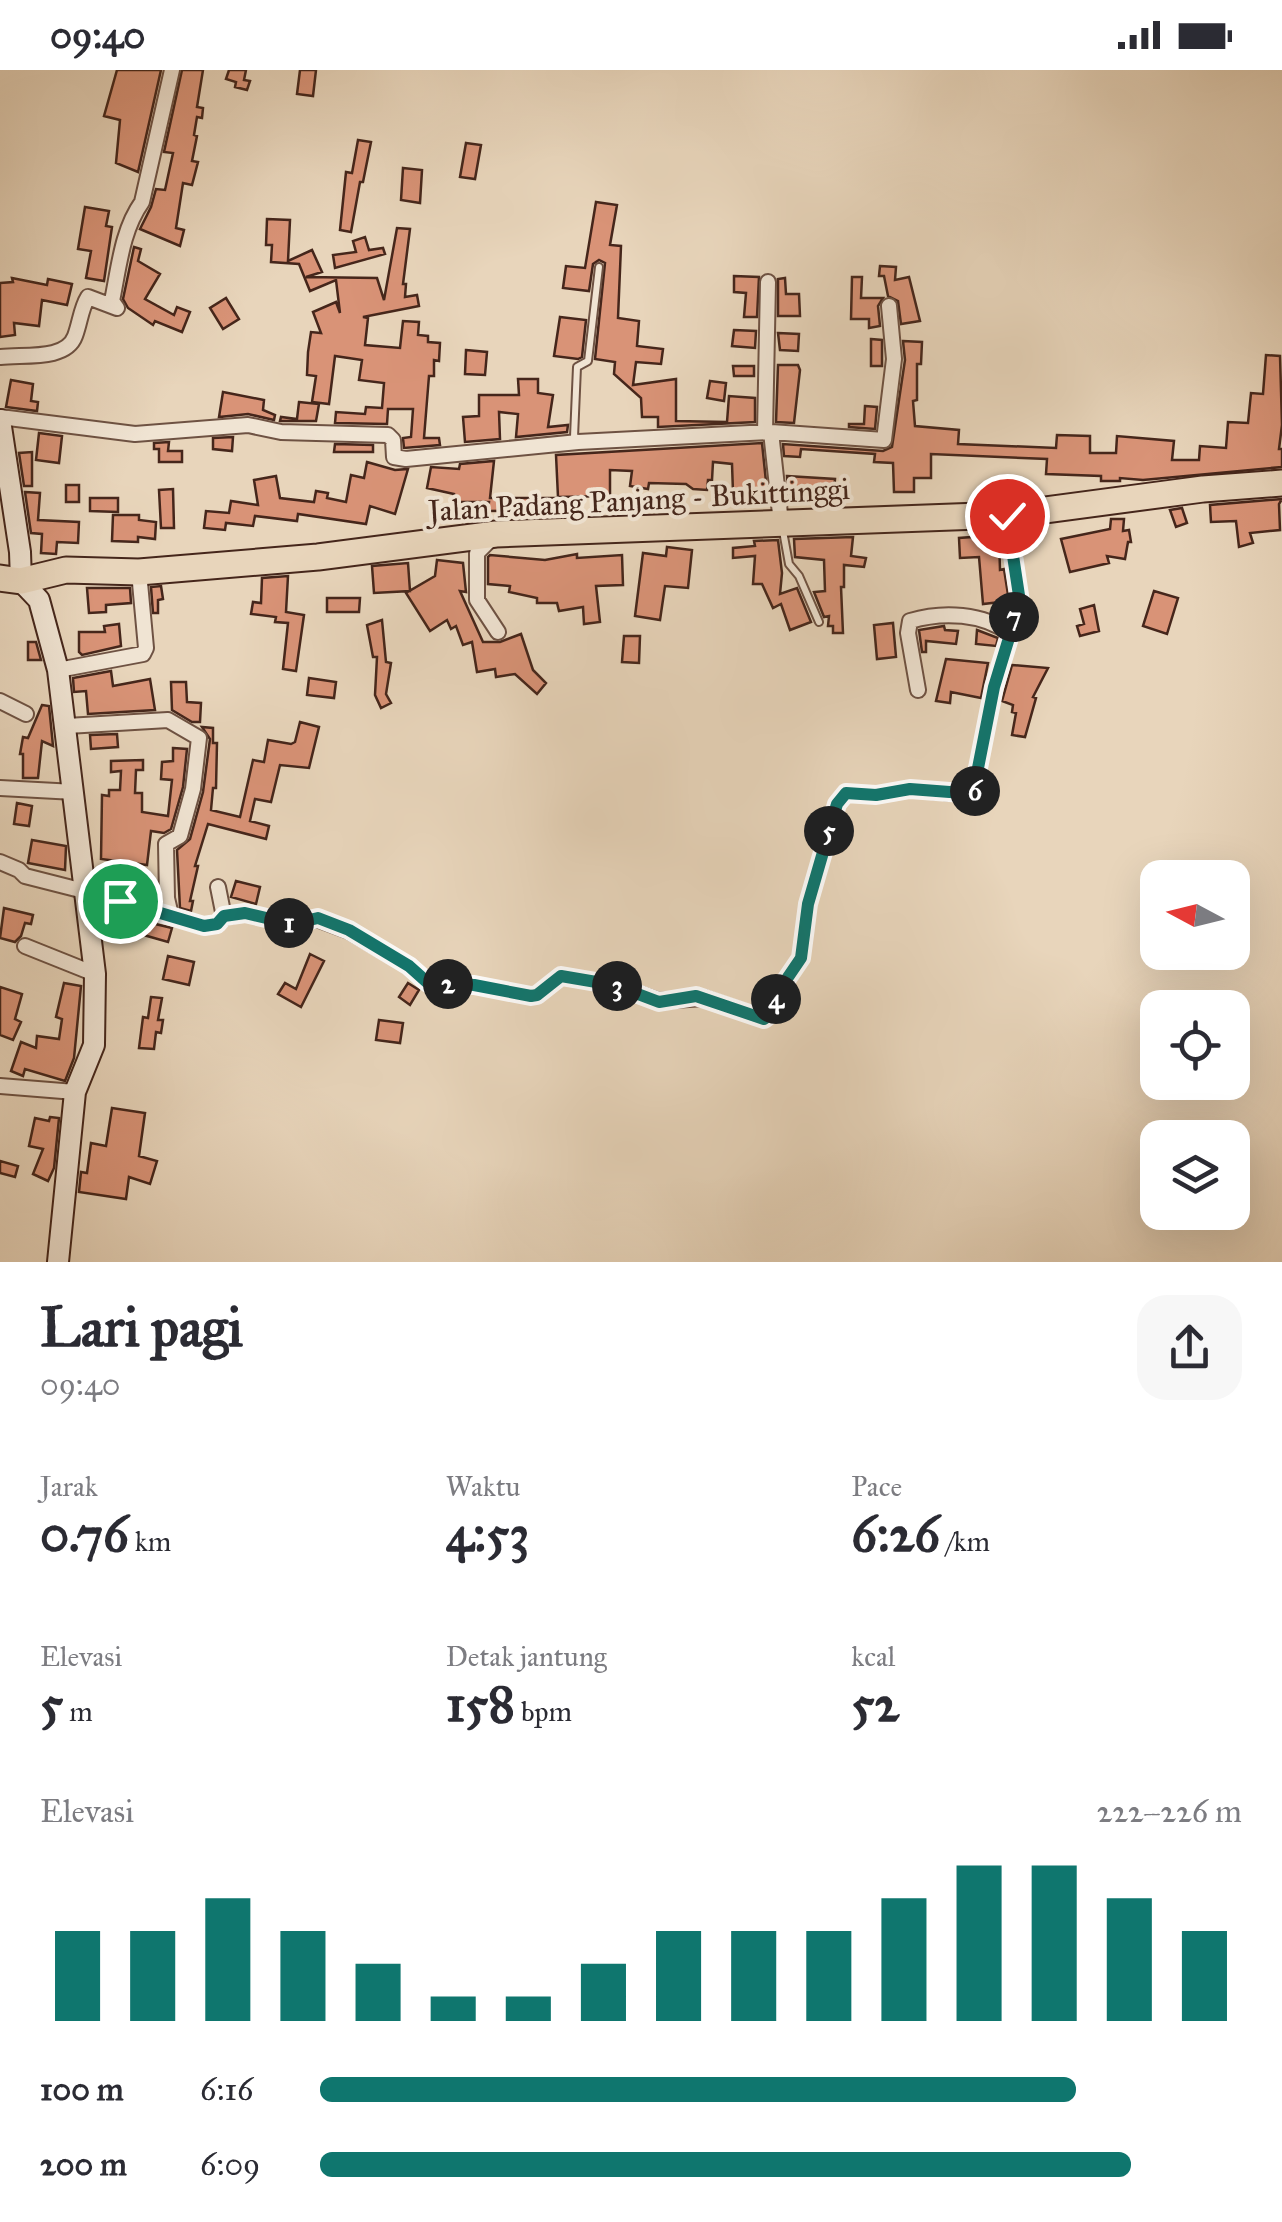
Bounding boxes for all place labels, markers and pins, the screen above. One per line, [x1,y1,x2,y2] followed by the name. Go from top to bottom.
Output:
[965,474,1050,559] pin
[989,592,1039,642] pin: 7
[950,766,1000,816] pin: 6
[804,806,854,856] pin: 5
[78,859,163,944] pin
[264,898,314,948] pin: 1
[423,959,473,1009] pin: 2
[592,961,642,1011] pin: 3
[751,974,801,1024] pin: 4

